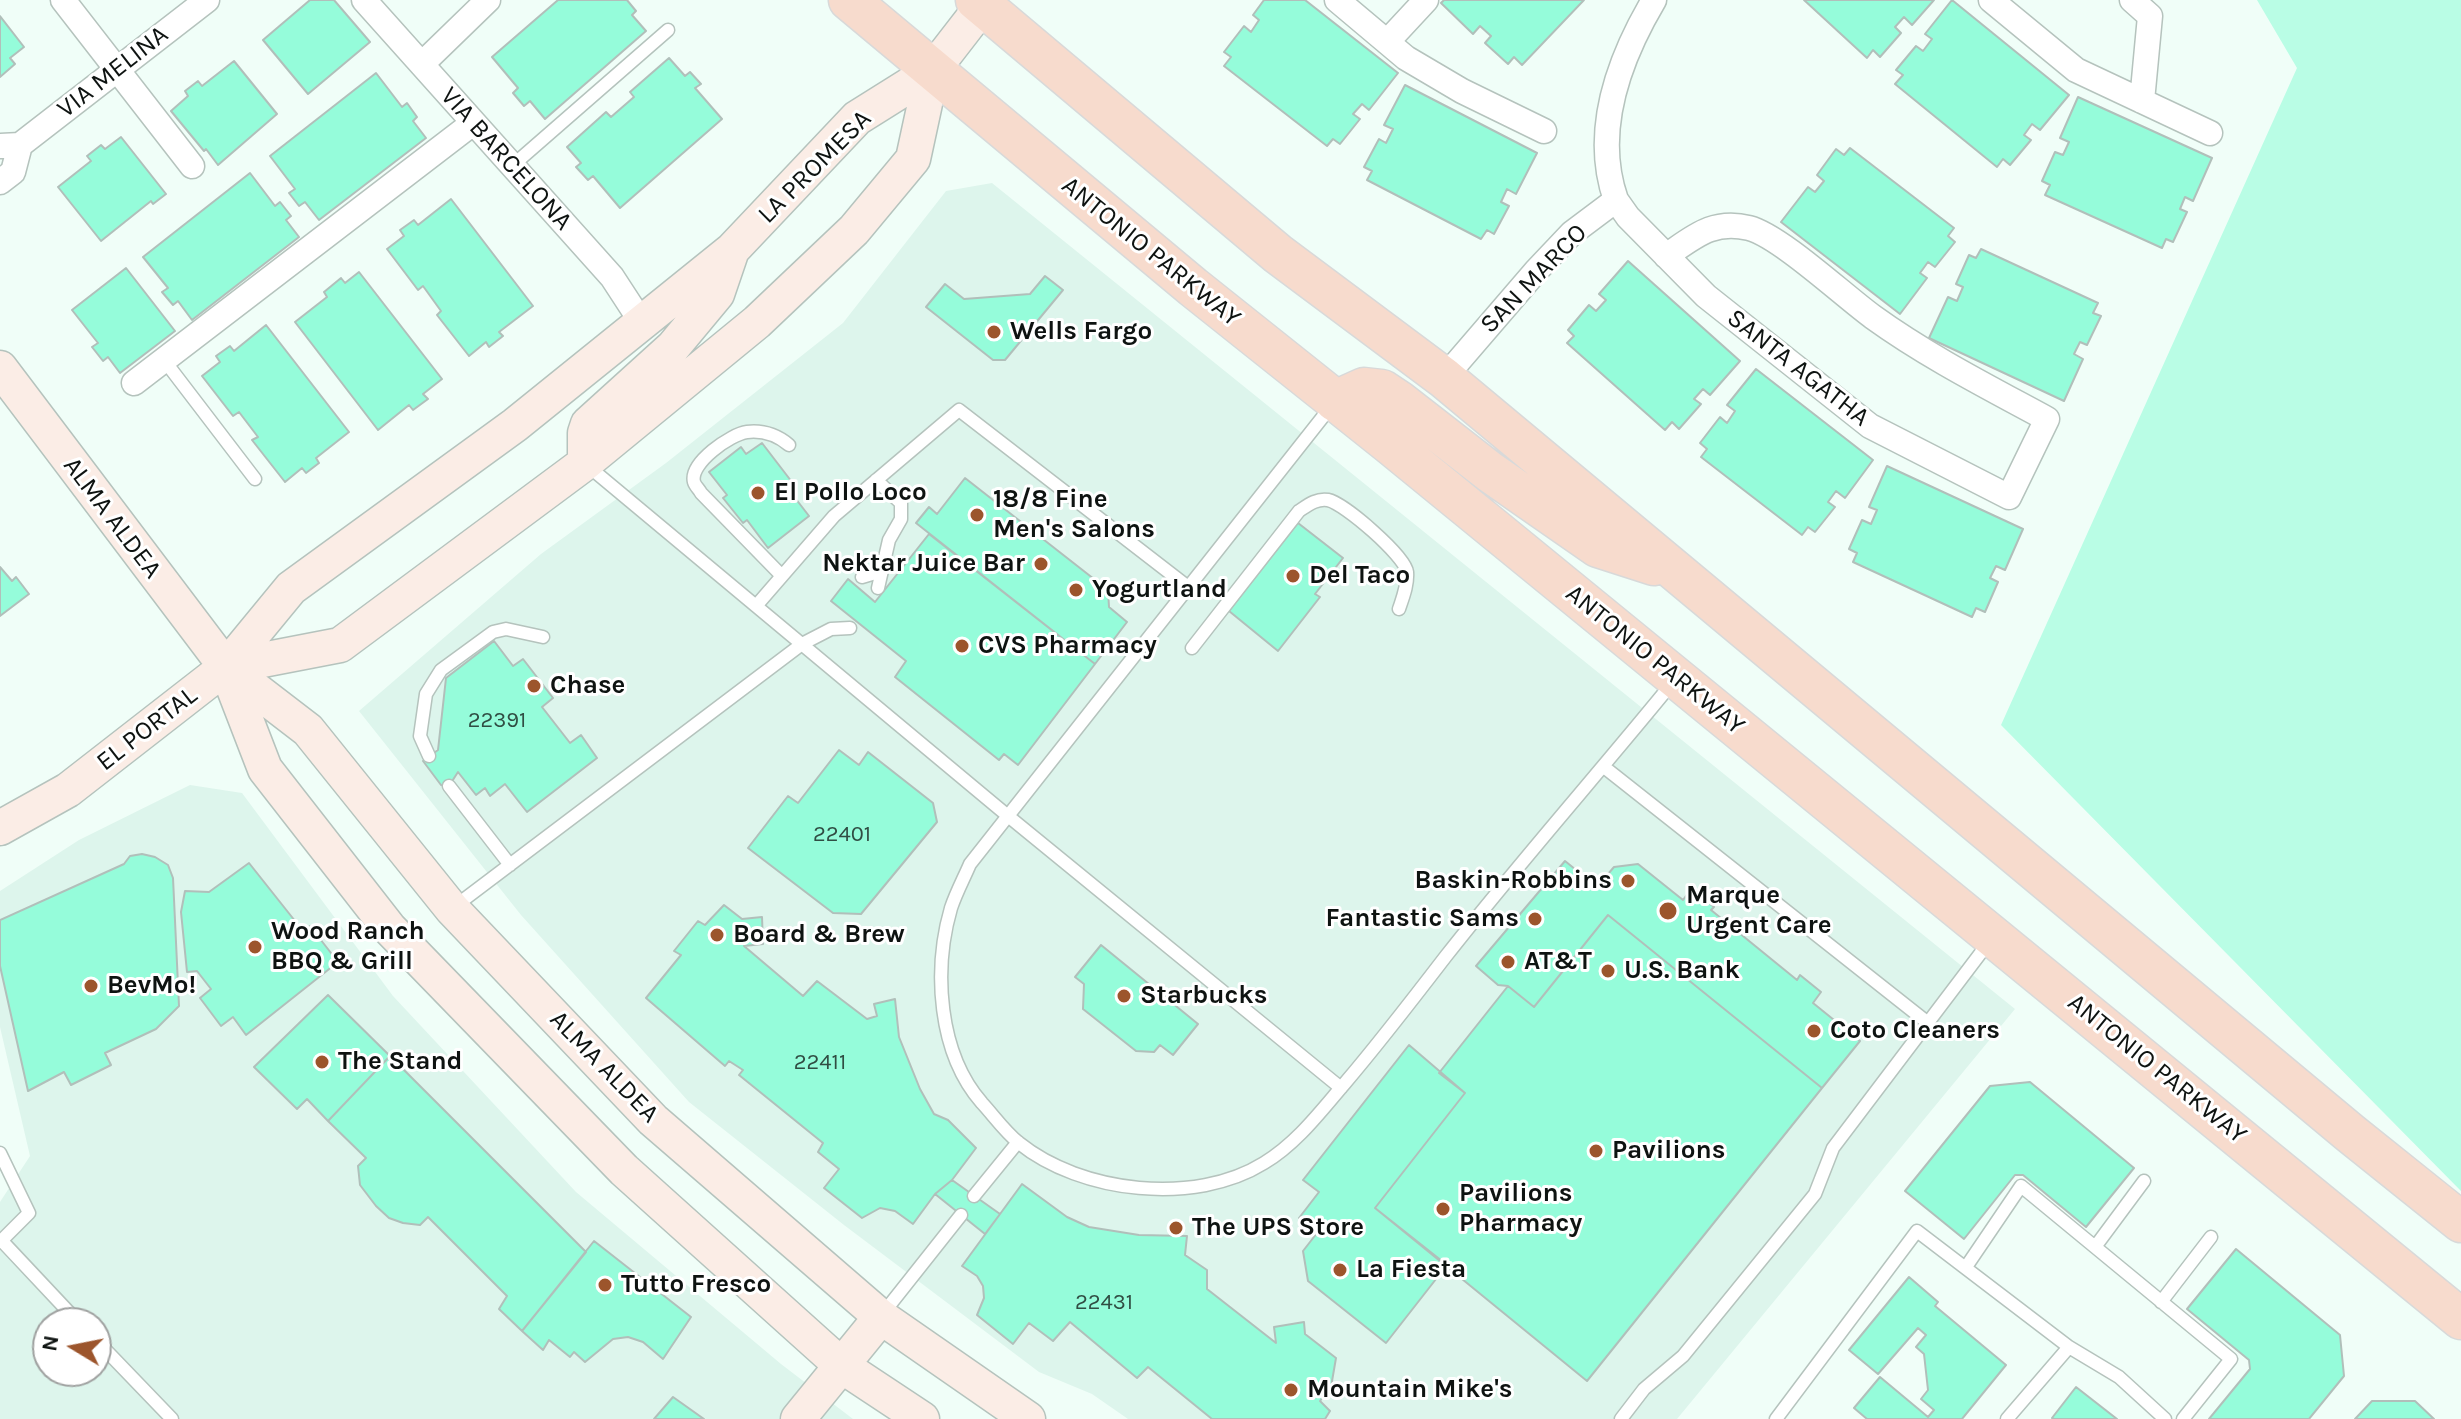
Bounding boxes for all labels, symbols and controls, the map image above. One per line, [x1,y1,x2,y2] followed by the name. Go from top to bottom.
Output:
[51,19,175,125] street label: VIA MELINA
[433,81,579,237] street label: VIA BARCELONA
[752,104,878,230] street label: LA PROMESA
[1055,170,1247,334] street label: ANTONIO PARKWAY
[1474,218,1594,340] street label: SAN MARCO
[1720,303,1876,433] street label: SANTA AGATHA
[1010,316,1152,348] place label: Wells Fargo
[985,323,1003,341] marker: Wells Fargo
[56,451,168,585] street label: ALMA ALDEA
[774,477,927,509] place label: El Pollo Loco
[749,484,767,502] marker: El Pollo Loco
[993,484,1155,546] place label: 18/8 Fine Men's Salons
[968,506,986,524] marker: 18/8 Fine Men's Salons
[822,548,1025,580] place label: Nektar Juice Bar
[1032,555,1050,573] marker: Nektar Juice Bar
[1309,560,1410,592] place label: Del Taco
[1284,567,1302,585] marker: Del Taco
[1092,574,1227,606] place label: Yogurtland
[1559,578,1751,742] street label: ANTONIO PARKWAY
[1067,581,1085,599] marker: Yogurtland
[978,630,1157,662] place label: CVS Pharmacy
[953,637,971,655] marker: CVS Pharmacy
[550,670,625,702] place label: Chase
[525,677,543,695] marker: Chase
[90,680,204,778] street label: EL PORTAL
[468,708,526,734] house number: 22391
[813,822,871,848] house number: 22401
[1415,865,1612,897] place label: Baskin-Robbins
[1619,872,1637,890] marker: Baskin-Robbins
[1686,880,1832,942] place label: Marque Urgent Care
[1657,900,1679,922] marker: Marque Urgent Care
[1326,903,1519,935] place label: Fantastic Sams
[1526,910,1544,928] marker: Fantastic Sams
[271,916,425,978] place label: Wood Ranch BBQ & Grill
[733,919,905,951] place label: Board & Brew
[708,926,726,944] marker: Board & Brew
[246,938,264,956] marker: Wood Ranch BBQ & Grill
[1524,946,1592,978] place label: AT&T
[1499,953,1517,971] marker: AT&T
[1624,955,1740,987] place label: U.S. Bank
[1599,962,1617,980] marker: U.S. Bank
[107,970,196,1002] place label: BevMo!
[82,977,100,995] marker: BevMo!
[1140,980,1267,1012] place label: Starbucks
[1115,987,1133,1005] marker: Starbucks
[2061,987,2253,1151] street label: ANTONIO PARKWAY
[543,1004,665,1130] street label: ALMA ALDEA
[1830,1015,2000,1047] place label: Coto Cleaners
[1805,1022,1823,1040] marker: Coto Cleaners
[338,1046,463,1078] place label: The Stand
[794,1050,846,1076] house number: 22411
[313,1053,331,1071] marker: The Stand
[1612,1135,1725,1167] place label: Pavilions
[1587,1142,1605,1160] marker: Pavilions
[1459,1178,1582,1240] place label: Pavilions Pharmacy
[1434,1200,1452,1218] marker: Pavilions Pharmacy
[1192,1212,1364,1244] place label: The UPS Store
[1167,1219,1185,1237] marker: The UPS Store
[1356,1254,1466,1286] place label: La Fiesta
[1331,1261,1349,1279] marker: La Fiesta
[621,1269,771,1301] place label: Tutto Fresco
[596,1276,614,1294] marker: Tutto Fresco
[1075,1290,1133,1316] house number: 22431
[32,1307,112,1387] north arrow
[36,1333,65,1353] text: N
[1307,1374,1513,1406] place label: Mountain Mike's
[1282,1381,1300,1399] marker: Mountain Mike's

